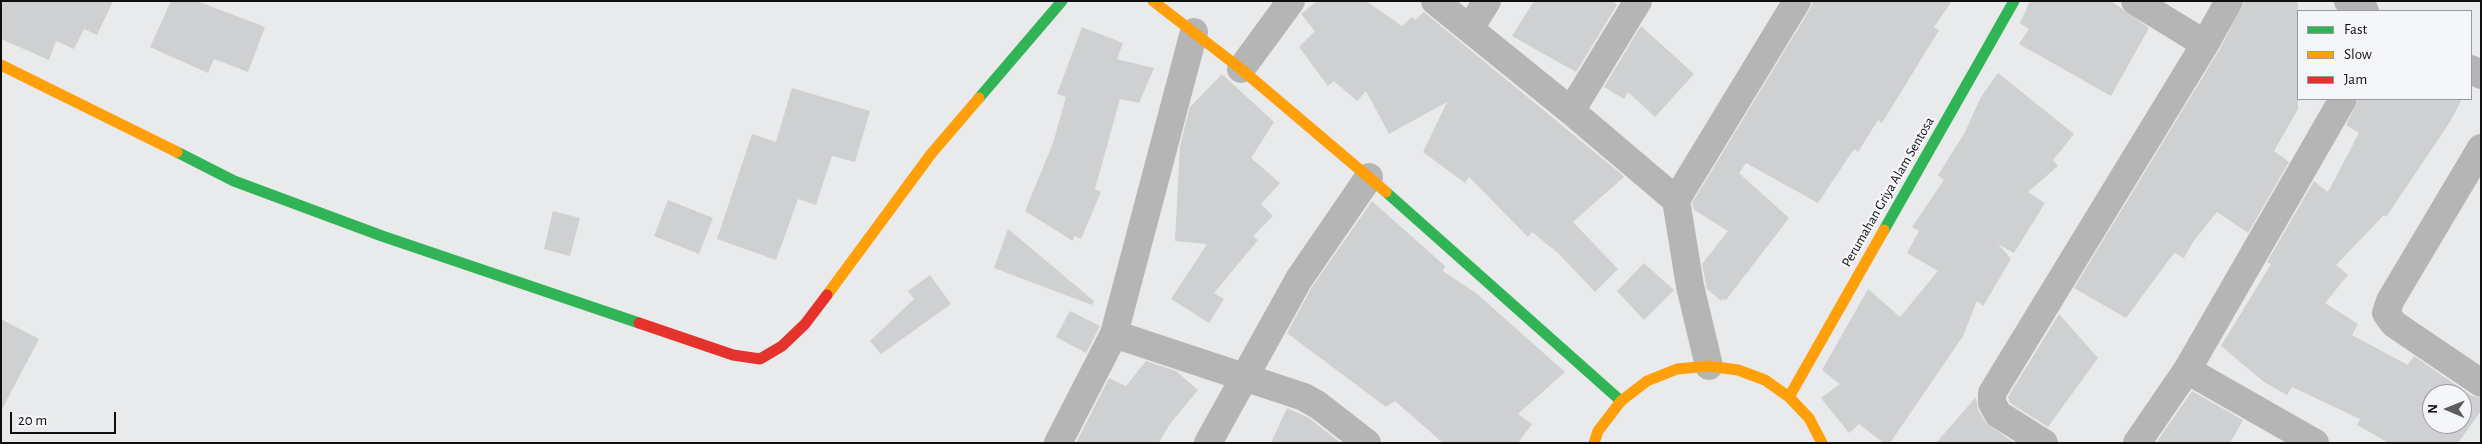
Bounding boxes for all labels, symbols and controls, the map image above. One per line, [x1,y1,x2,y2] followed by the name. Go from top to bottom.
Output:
[2297,10,2472,100] legend
[2344,22,2367,37] text: Fast
[2344,47,2372,62] text: Slow
[2344,72,2367,87] text: Jam
[1838,114,1938,270] street label: Perumahan Griya Alam Sentosa
[2422,384,2472,434] north arrow
[12,402,119,434] scale bar
[2426,404,2440,414] text: N
[18,413,47,428] text: 20 m

